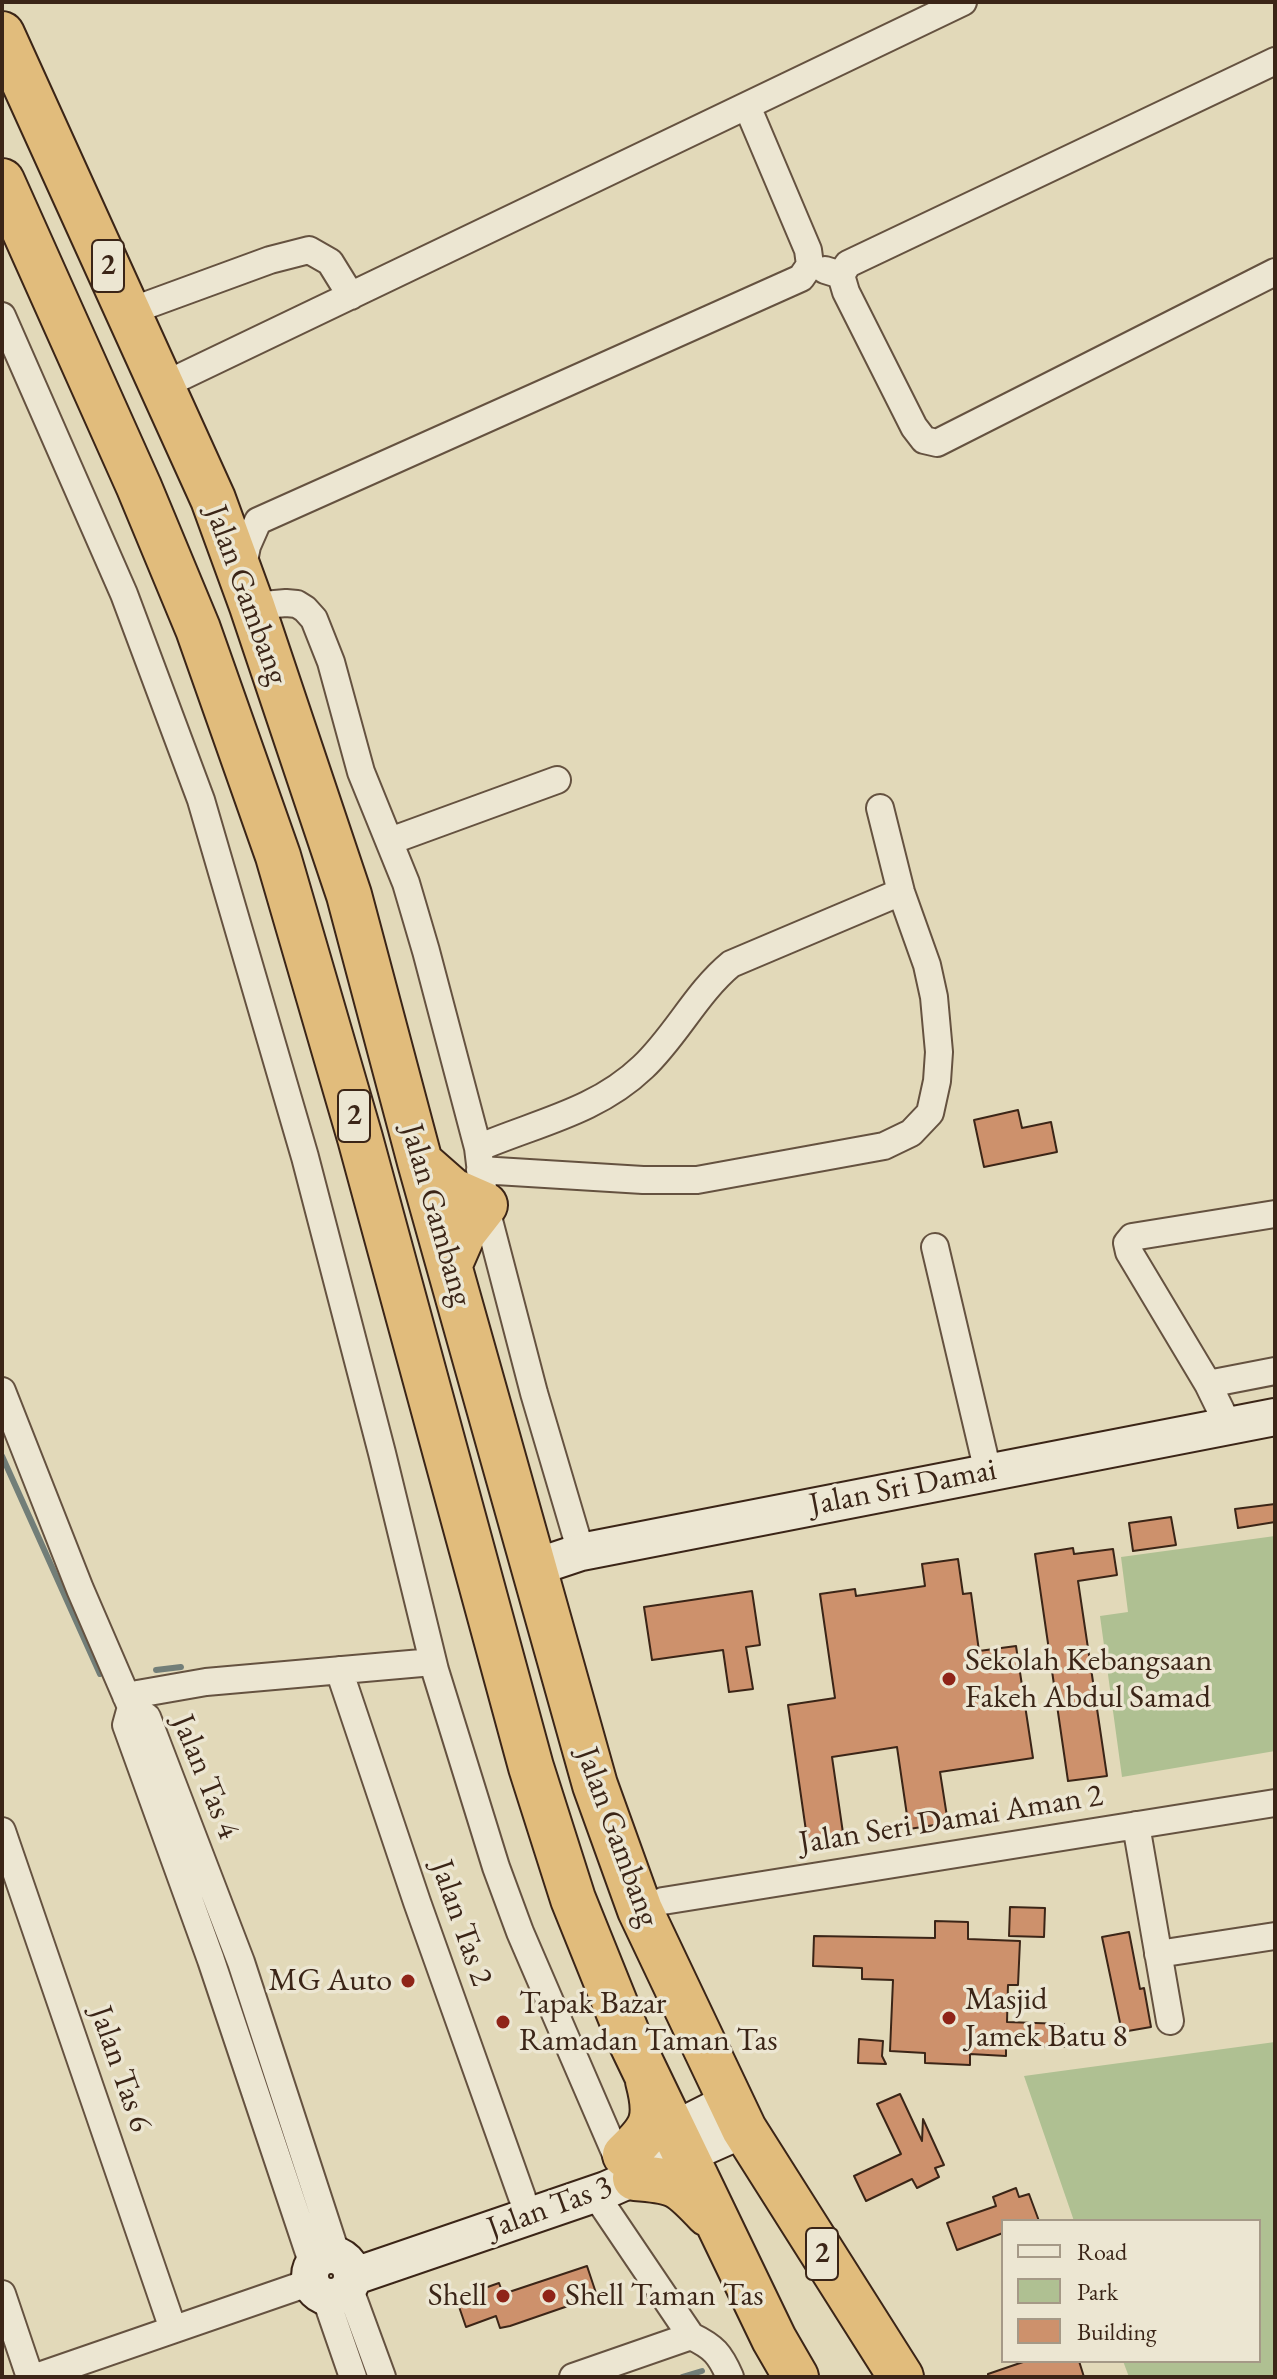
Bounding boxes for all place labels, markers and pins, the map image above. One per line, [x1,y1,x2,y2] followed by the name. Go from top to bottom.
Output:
[965,1642,1213,1717] place label: Sekolah Kebangsaan Fakeh Abdul Samad
[940,1670,958,1688] marker: Sekolah Kebangsaan Fakeh Abdul Samad
[269,1962,392,2000] place label: MG Auto
[399,1972,417,1990] marker: MG Auto
[965,1981,1128,2056] place label: Masjid Jamek Batu 8
[519,1985,777,2060] place label: Tapak Bazar Ramadan Taman Tas
[940,2009,958,2027] marker: Masjid Jamek Batu 8
[494,2013,512,2031] marker: Tapak Bazar Ramadan Taman Tas
[428,2277,487,2315] place label: Shell
[565,2277,764,2315] place label: Shell Taman Tas
[494,2287,512,2305] marker: Shell
[540,2287,558,2305] marker: Shell Taman Tas

